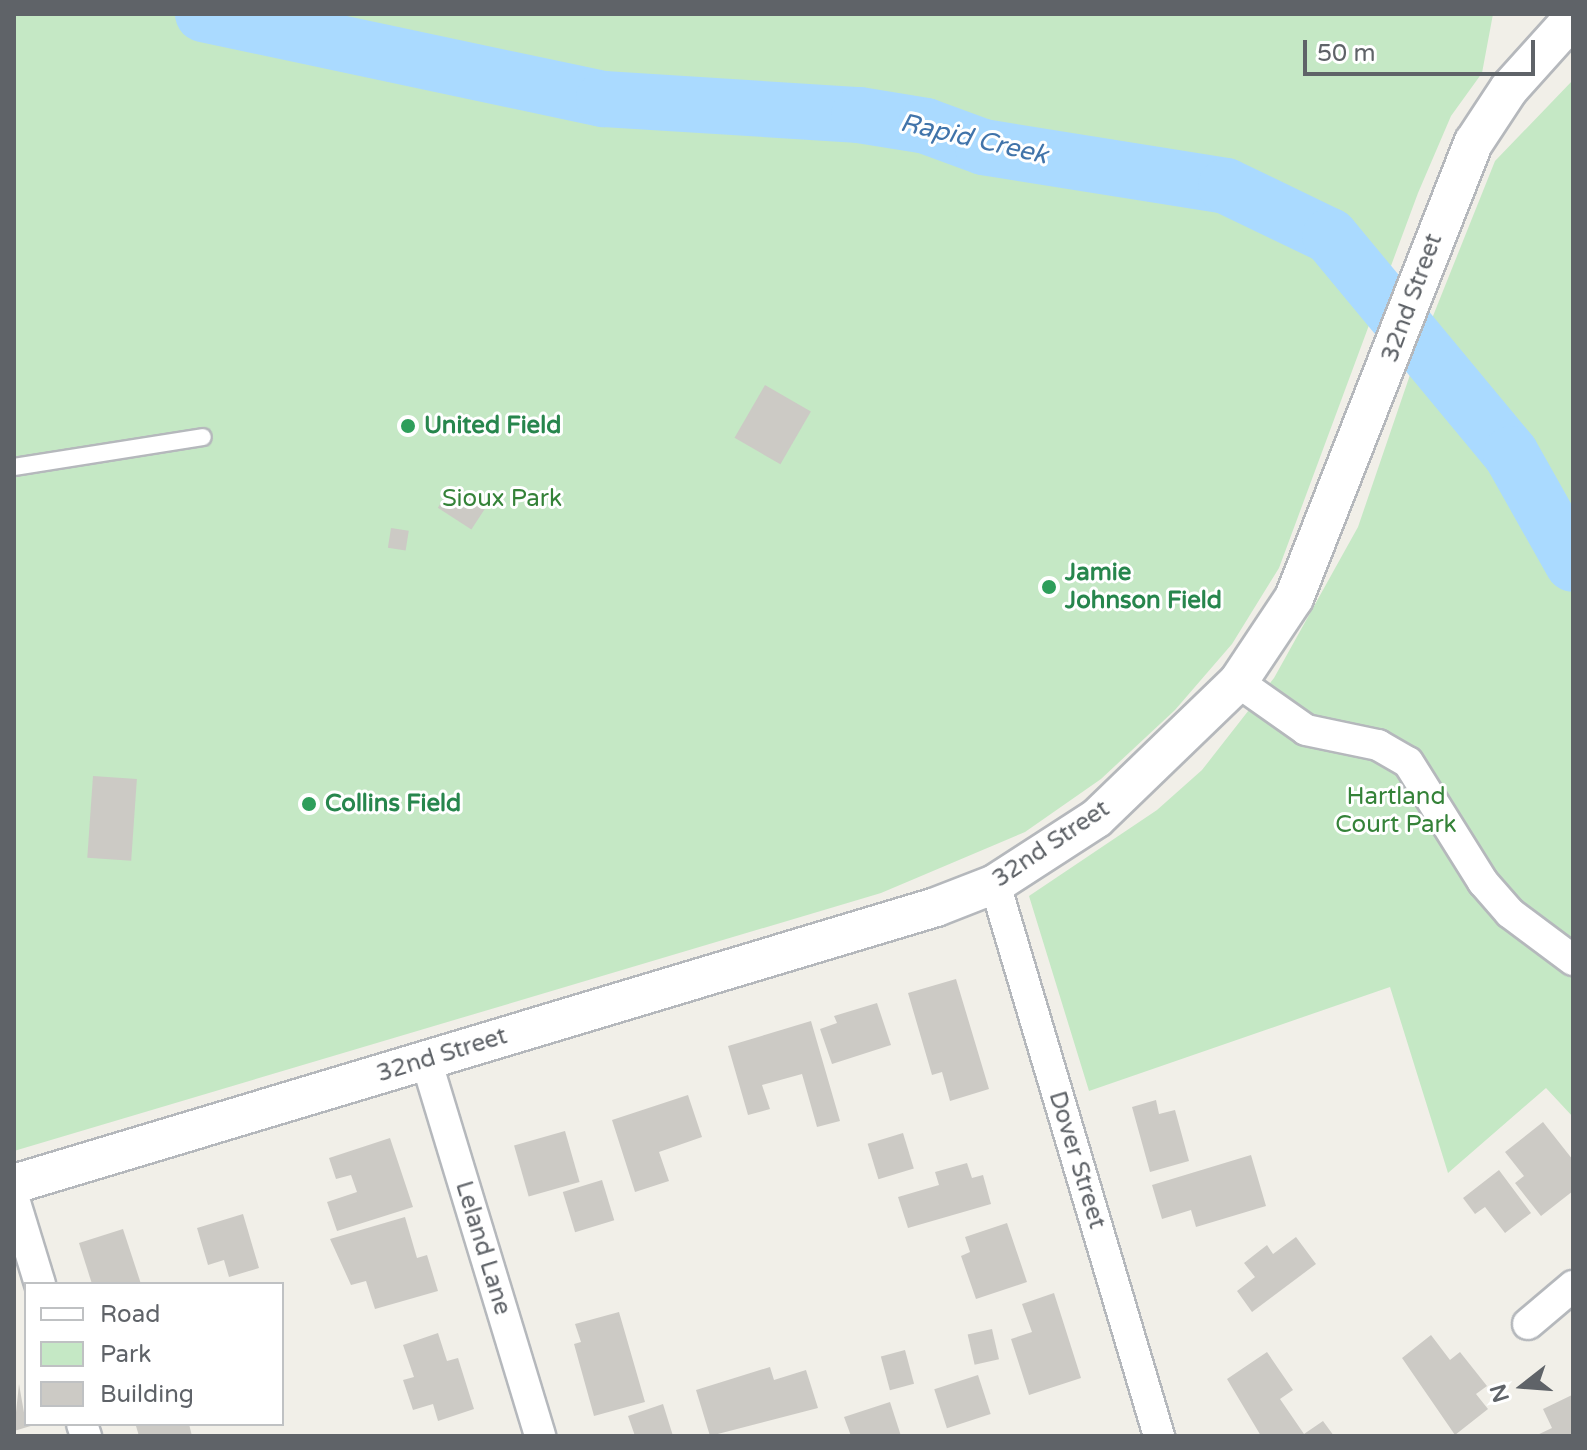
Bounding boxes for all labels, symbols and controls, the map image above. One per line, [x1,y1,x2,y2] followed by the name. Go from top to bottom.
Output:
[1307,24,1539,74] scale bar
[1317,39,1375,68] text: 50 m
[897,107,1051,171] water label: Rapid Creek
[1375,230,1449,366] street label: 32nd Street
[424,412,561,440] place label: United Field
[399,417,417,435] marker: United Field
[442,485,562,513] park label: Sioux Park
[1065,559,1222,615] place label: Jamie Johnson Field
[1040,578,1058,596] marker: Jamie Johnson Field
[1335,783,1457,839] park label: Hartland Court Park
[325,790,461,818] place label: Collins Field
[987,794,1115,894] street label: 32nd Street
[300,795,318,813] marker: Collins Field
[373,1022,511,1088] street label: 32nd Street
[1042,1088,1112,1232] street label: Dover Street
[449,1178,517,1318] street label: Leland Lane
[24,1282,284,1426] legend
[100,1300,160,1329] text: Road
[100,1340,151,1369] text: Park
[1483,1346,1563,1426] north arrow
[100,1380,194,1409] text: Building
[1485,1381,1515,1405] text: N

